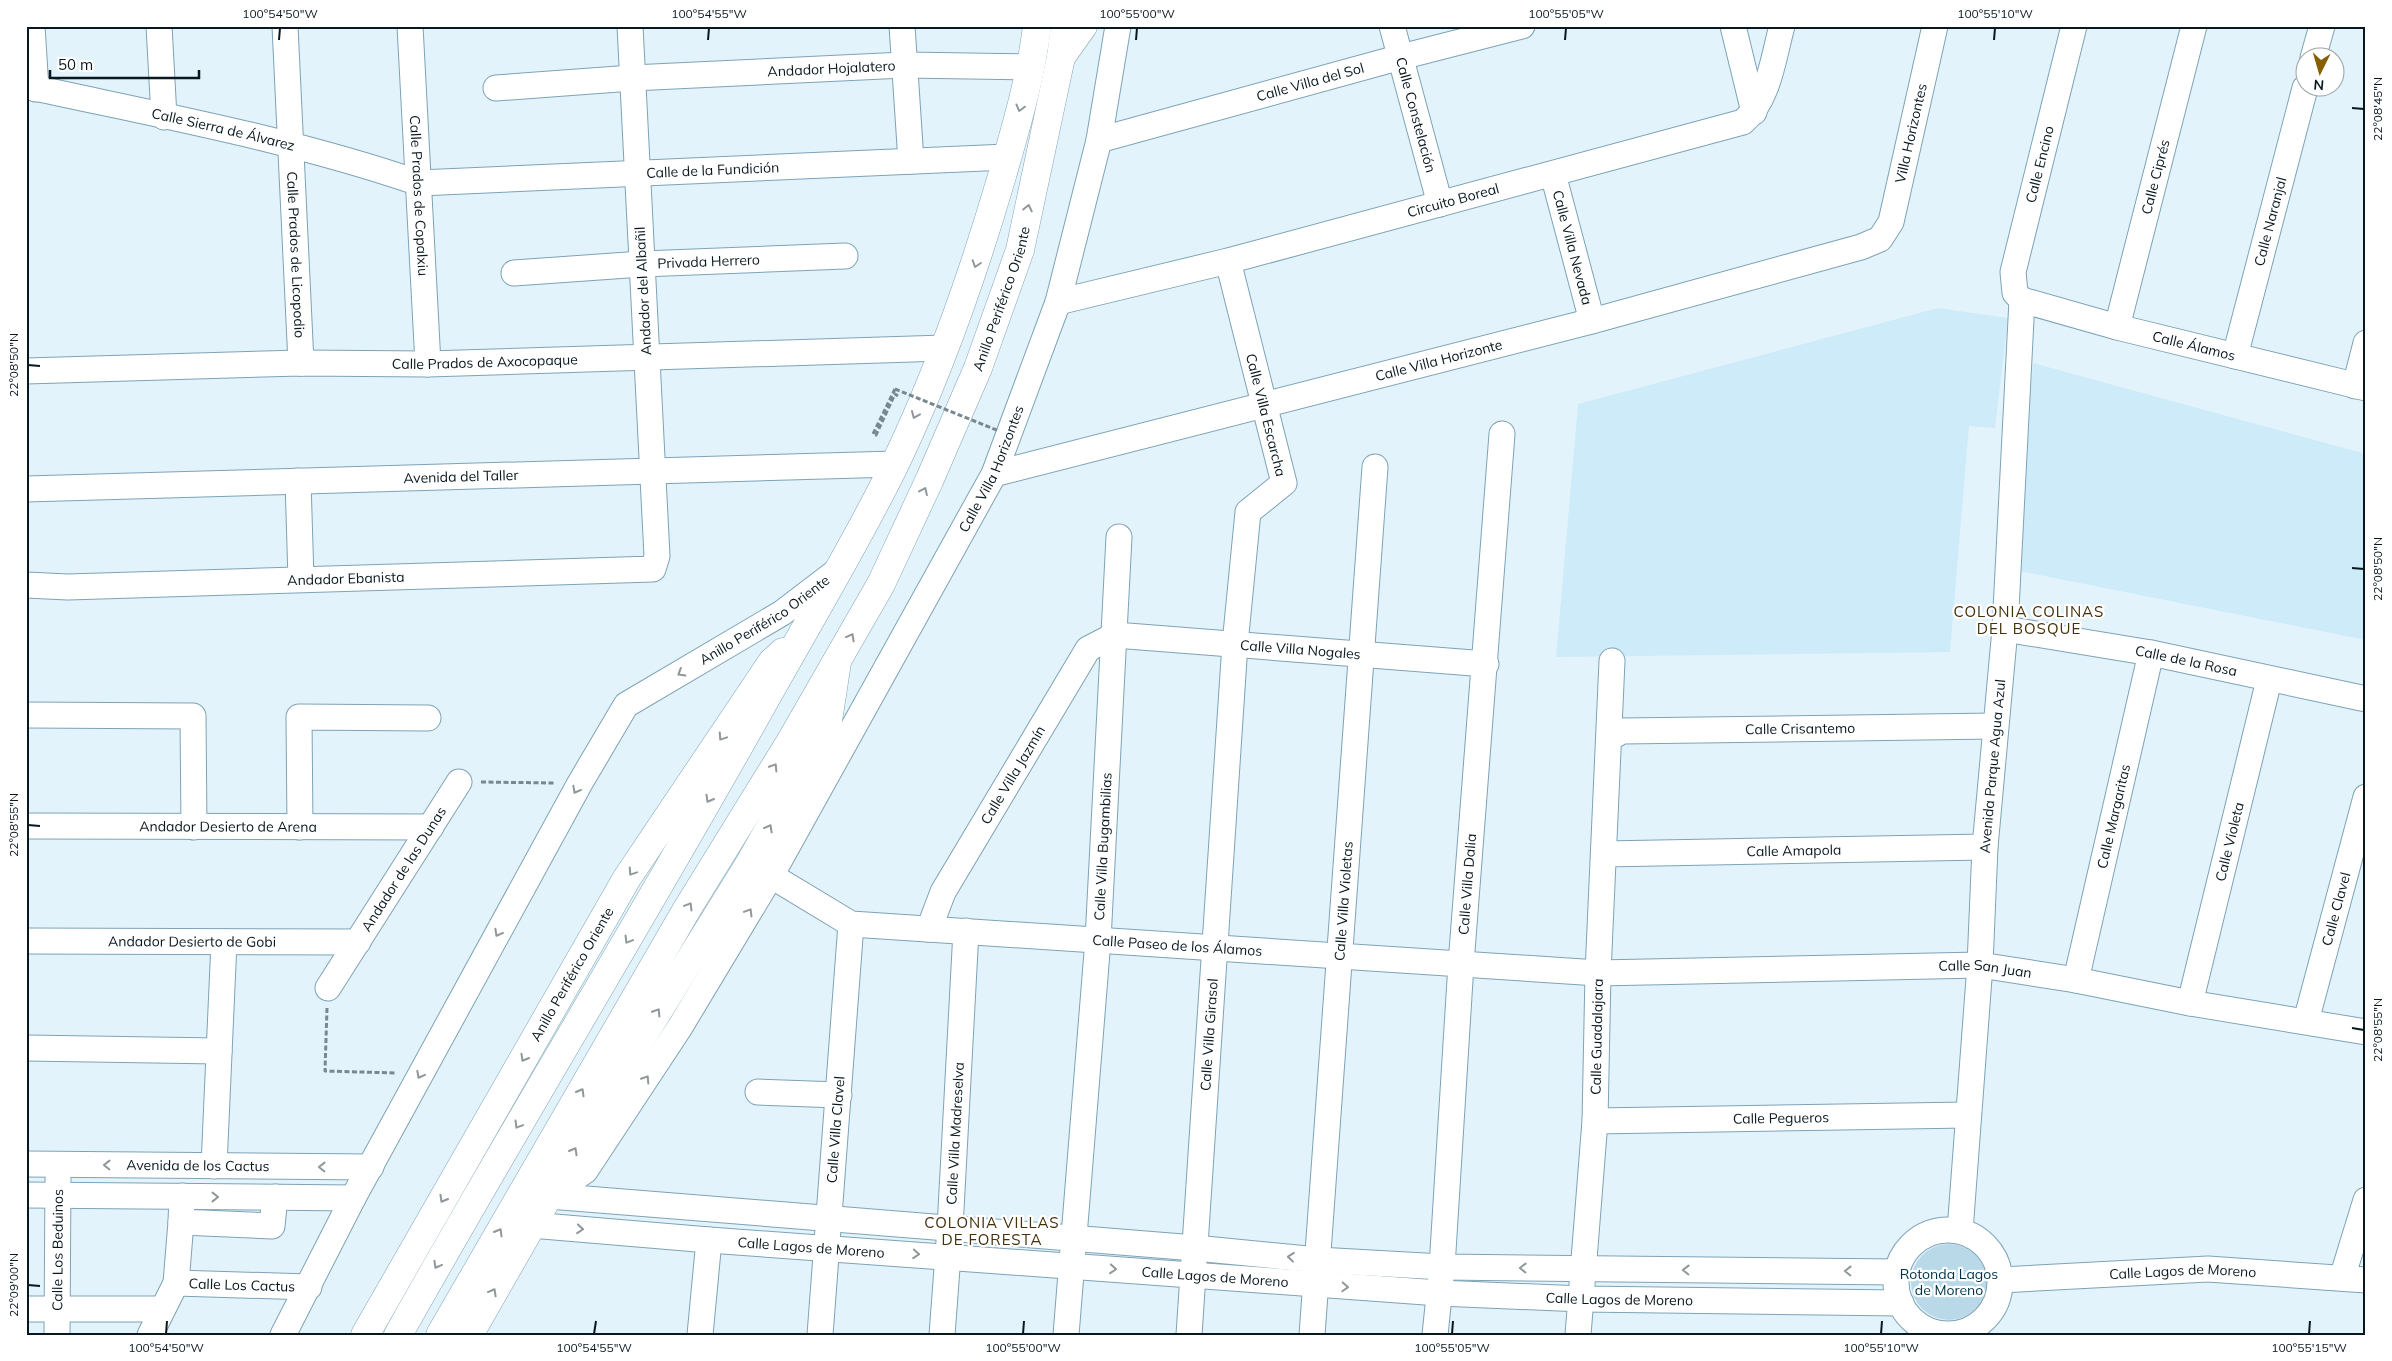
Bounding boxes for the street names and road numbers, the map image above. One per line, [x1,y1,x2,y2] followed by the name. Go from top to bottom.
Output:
[1392,55,1440,174] street label: Calle Constelación
[767,56,896,81] street label: Andador Hojalatero
[1254,59,1366,105] street label: Calle Villa del Sol
[1891,82,1931,185] street label: Villa Horizontes
[150,104,297,155] street label: Calle Sierra de Álvarez
[406,115,432,277] street label: Calle Prados de Copalxiu
[2022,124,2058,205] street label: Calle Encino
[2137,137,2174,216] street label: Calle Ciprés
[646,158,780,182] street label: Calle de la Fundición
[283,171,309,338] street label: Calle Prados de Licopodio
[2250,175,2290,268] street label: Calle Naranjal
[1405,179,1501,221] street label: Circuito Boreal
[1549,188,1596,307] street label: Calle Villa Nevada
[969,225,1034,373] street label: Anillo Periférico Oriente
[631,226,655,356] street label: Andador del Albañil
[657,250,760,272] street label: Privada Herrero
[2151,327,2237,365] street label: Calle Álamos
[1373,335,1504,385] street label: Calle Villa Horizonte
[392,350,578,373] street label: Calle Prados de Axocopaque
[1242,352,1290,478] street label: Calle Villa Escarcha
[955,403,1028,535] street label: Calle Villa Horizontes
[403,466,520,487] street label: Avenida del Taller
[287,568,405,589] street label: Andador Ebanista
[696,571,833,669] street label: Anillo Periférico Oriente
[1239,636,1361,663] street label: Calle Villa Nogales
[2134,642,2239,680] street label: Calle de la Rosa
[1976,678,2009,854] street label: Avenida Parque Agua Azul
[1745,719,1855,738] street label: Calle Crisantemo
[977,722,1049,827] street label: Calle Villa Jazmín
[2093,762,2134,870] street label: Calle Margaritas
[1090,772,1116,921] street label: Calle Villa Bugambilias
[2211,800,2248,883] street label: Calle Violeta
[357,803,450,935] street label: Andador de las Dunas
[139,817,317,836] street label: Andador Desierto de Arena
[1454,833,1480,936] street label: Calle Villa Dalia
[1330,841,1357,962] street label: Calle Villa Violetas
[1746,841,1842,860] street label: Calle Amapola
[2318,870,2354,948] street label: Calle Clavel
[526,904,617,1044] street label: Anillo Periférico Oriente
[1092,931,1263,960] street label: Calle Paseo de los Álamos
[108,932,276,951] street label: Andador Desierto de Gobi
[1938,956,2033,982] street label: Calle San Juan
[1196,978,1222,1092] street label: Calle Villa Girasol
[1587,978,1607,1095] street label: Calle Guadalajara
[942,1062,968,1205] street label: Calle Villa Madreselva
[822,1075,848,1184] street label: Calle Villa Clavel
[1733,1108,1829,1128] street label: Calle Pegueros
[126,1156,270,1175] street label: Avenida de los Cactus
[48,1189,67,1311] street label: Calle Los Beduinos
[737,1233,885,1262] street label: Calle Lagos de Moreno
[2109,1260,2257,1283] street label: Calle Lagos de Moreno
[1141,1262,1289,1291] street label: Calle Lagos de Moreno
[188,1274,296,1296] street label: Calle Los Cactus
[1545,1288,1693,1309] street label: Calle Lagos de Moreno

